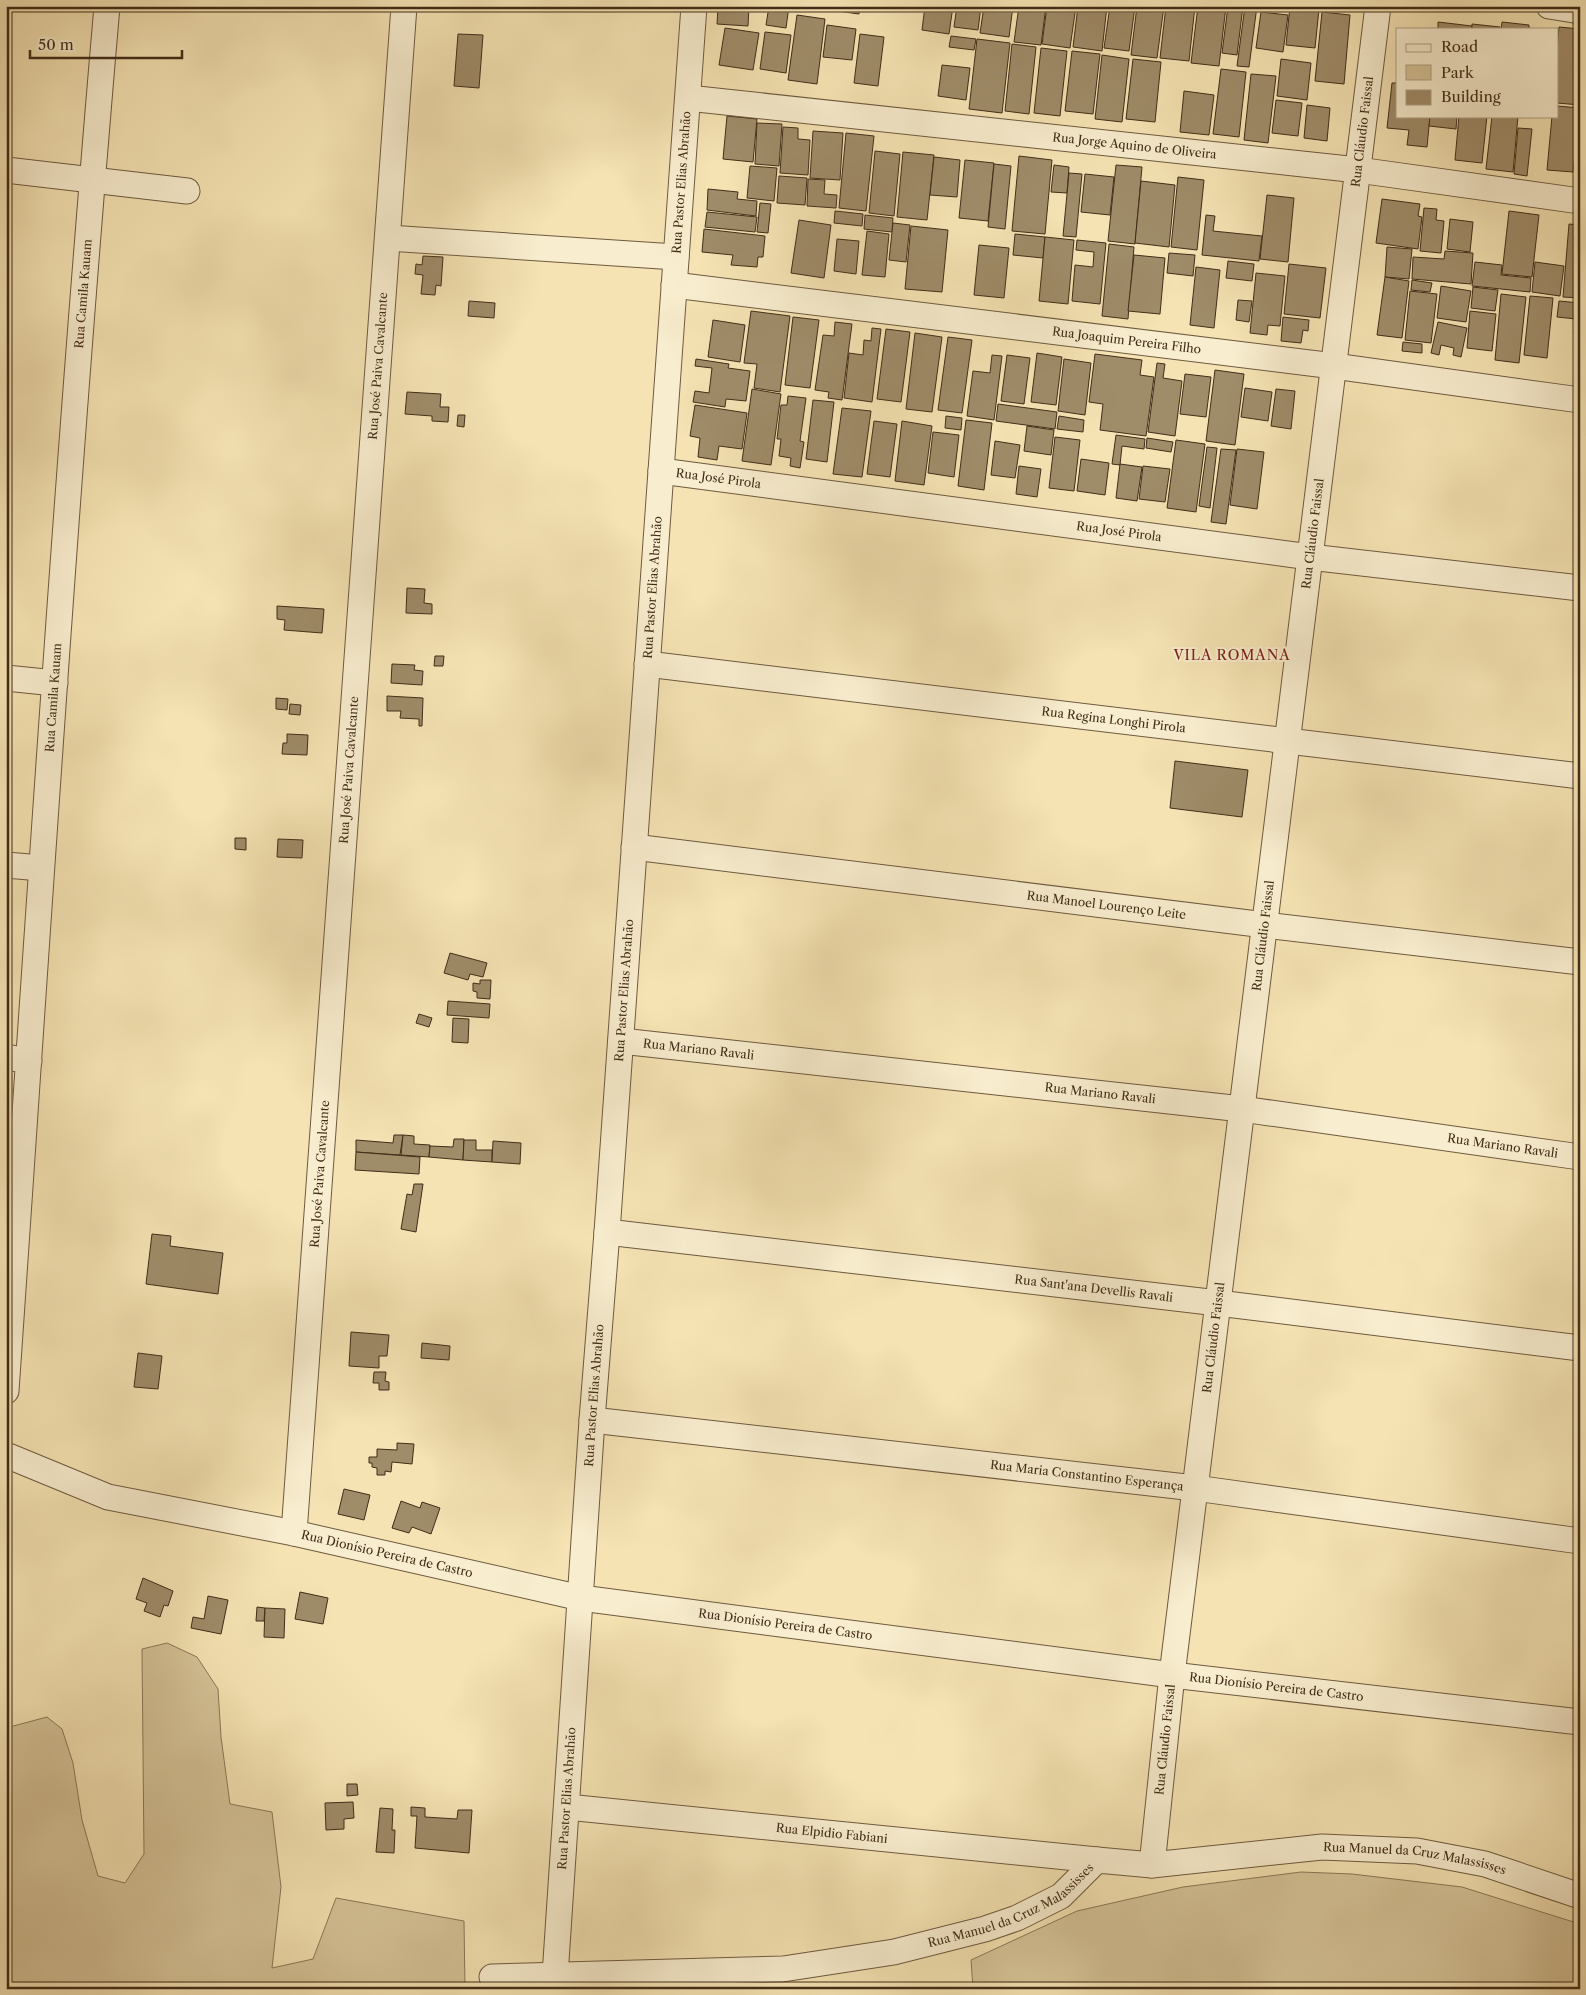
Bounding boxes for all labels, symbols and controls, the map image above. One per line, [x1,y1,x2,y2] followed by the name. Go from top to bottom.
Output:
[30,28,182,60] scale bar
[1396,28,1558,118] legend
[38,35,74,54] text: 50 m
[1441,37,1478,56] text: Road
[1441,63,1475,82] text: Park
[1348,75,1376,188] street label: Rua Cláudio Faissal
[1441,87,1501,106] text: Building
[668,111,694,254] street label: Rua Pastor Elias Abrahão
[1052,129,1218,162] street label: Rua Jorge Aquino de Oliveira
[71,238,95,349] street label: Rua Camila Kauam
[365,291,390,440] street label: Rua José Paiva Cavalcante
[1051,323,1202,357] street label: Rua Joaquim Pereira Filho
[675,465,763,491] street label: Rua José Pirola
[1298,477,1327,590] street label: Rua Cláudio Faissal
[640,516,665,659] street label: Rua Pastor Elias Abrahão
[1075,518,1163,544] street label: Rua José Pirola
[42,642,64,753] street label: Rua Camila Kauam
[1172,646,1291,664] district label: VILA ROMANA
[336,695,361,844] street label: Rua José Paiva Cavalcante
[1041,703,1187,736] street label: Rua Regina Longhi Pirola
[1248,879,1277,992] street label: Rua Cláudio Faissal
[1026,888,1187,922] street label: Rua Manoel Lourenço Leite
[611,919,636,1062] street label: Rua Pastor Elias Abrahão
[642,1035,755,1063] street label: Rua Mariano Ravali
[1044,1079,1157,1107] street label: Rua Mariano Ravali
[307,1099,332,1248] street label: Rua José Paiva Cavalcante
[1446,1130,1559,1161] street label: Rua Mariano Ravali
[1014,1271,1174,1305] street label: Rua Sant'ana Devellis Ravali
[1199,1281,1227,1394] street label: Rua Cláudio Faissal
[581,1323,607,1467] street label: Rua Pastor Elias Abrahão
[989,1457,1185,1494] street label: Rua Maria Constantino Esperança
[300,1527,474,1580] street label: Rua Dionísio Pereira de Castro
[697,1605,873,1643] street label: Rua Dionísio Pereira de Castro
[1188,1669,1364,1704] street label: Rua Dionísio Pereira de Castro
[1151,1683,1178,1796] street label: Rua Cláudio Faissal
[554,1727,579,1870] street label: Rua Pastor Elias Abrahão
[775,1820,889,1846] street label: Rua Elpidio Fabiani
[1323,1839,1508,1878] street label: Rua Manuel da Cruz Malassisses
[926,1860,1097,1950] street label: Rua Manuel da Cruz Malassisses

